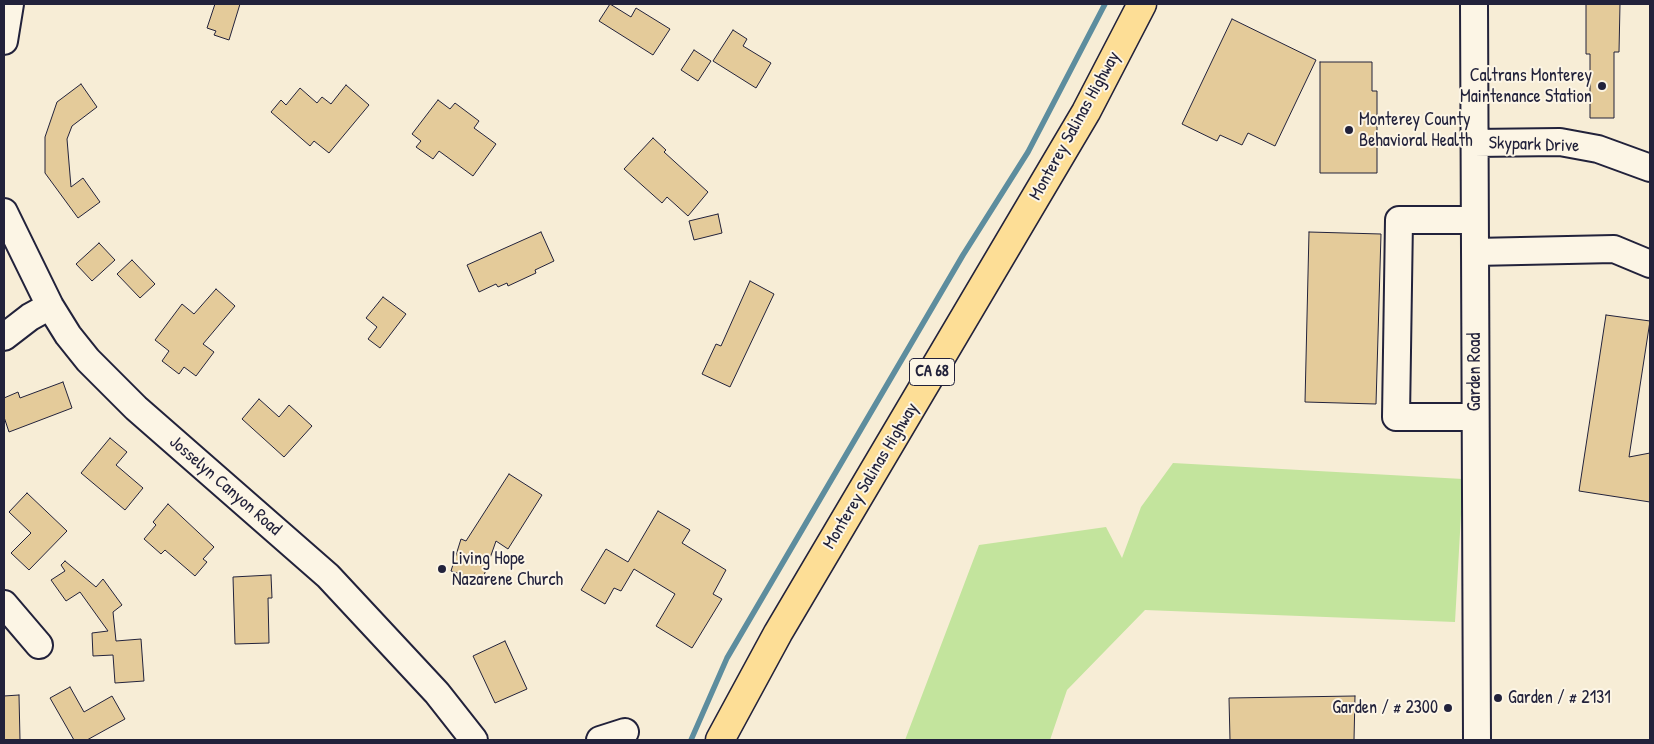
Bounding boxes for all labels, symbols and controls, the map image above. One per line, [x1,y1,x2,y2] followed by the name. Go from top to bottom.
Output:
[1025,48,1125,204] street label: Monterey Salinas Highway
[1460,65,1592,108] place label: Caltrans Monterey Maintenance Station
[1596,80,1608,92] marker: Caltrans Monterey Maintenance Station
[1359,109,1472,152] place label: Monterey County Behavioral Health
[1343,124,1355,136] marker: Monterey County Behavioral Health
[1488,133,1580,157] street label: Skypark Drive
[1464,333,1486,411] street label: Garden Road
[910,358,954,386] road number: CA 68
[819,399,923,553] street label: Monterey Salinas Highway
[165,431,285,541] street label: Josselyn Canyon Road
[452,548,563,590] place label: Living Hope Nazarene Church
[436,563,448,575] marker: Living Hope Nazarene Church
[1508,687,1611,709] place label: Garden / # 2131
[1492,692,1504,704] marker: Garden / # 2131
[1332,697,1438,719] place label: Garden / # 2300
[1442,702,1454,714] marker: Garden / # 2300

